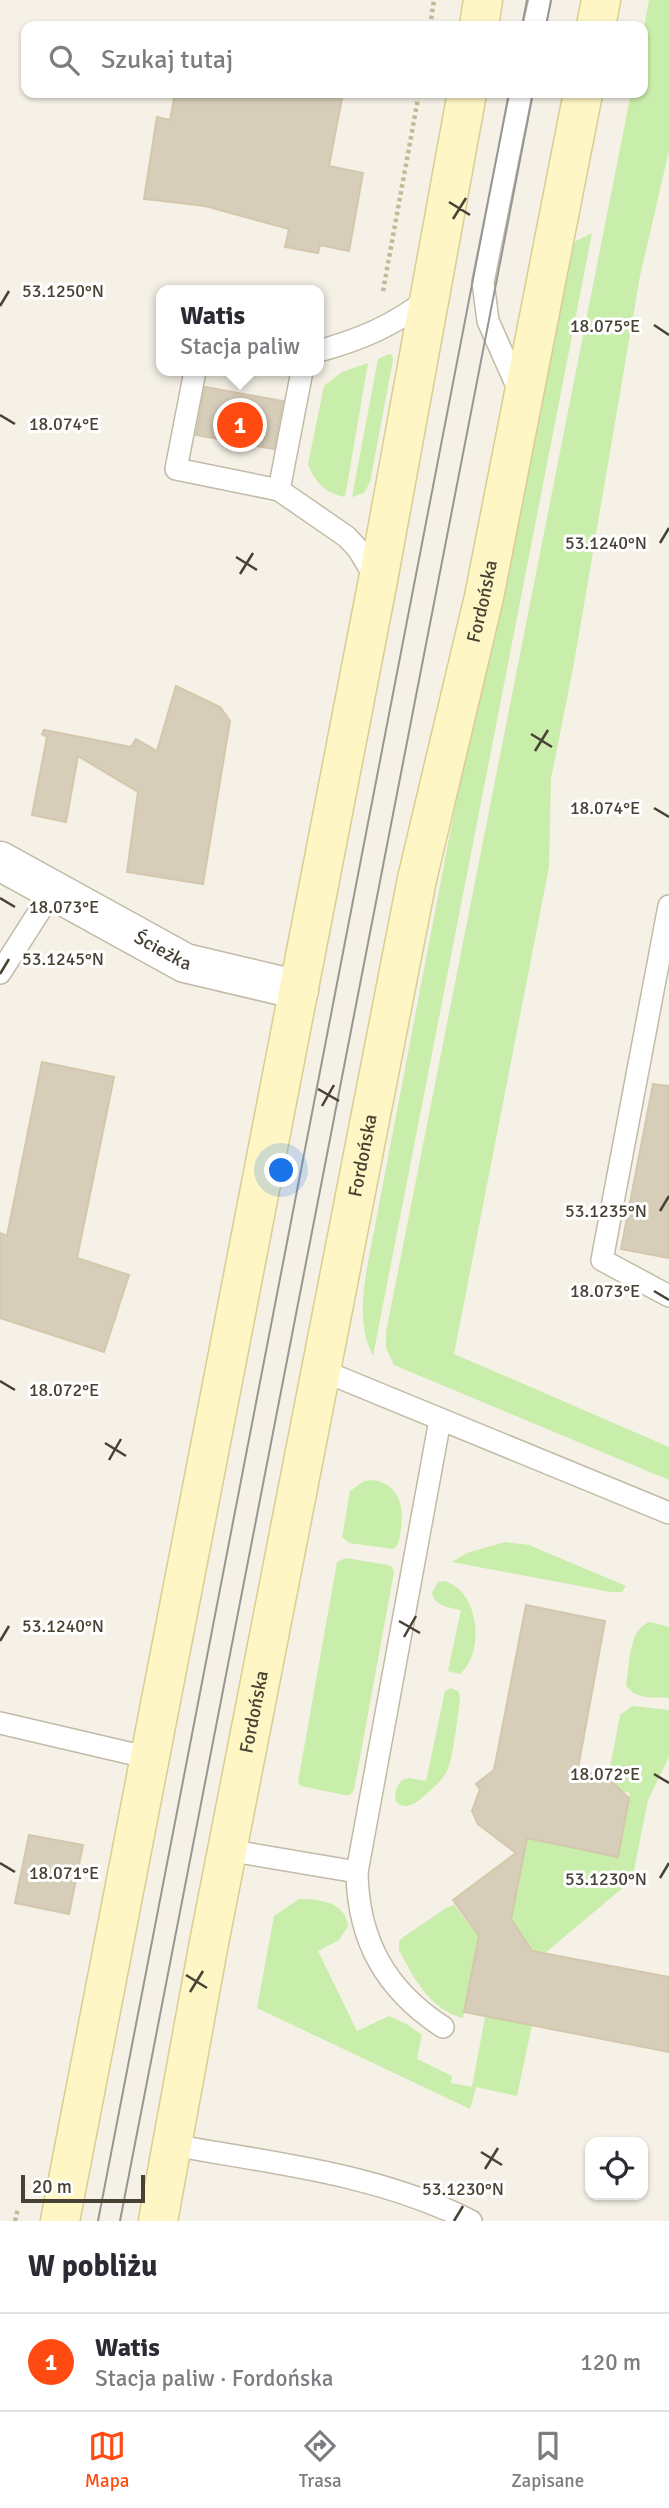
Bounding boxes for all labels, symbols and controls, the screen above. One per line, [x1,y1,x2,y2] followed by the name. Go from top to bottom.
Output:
[21,21,648,98] search box
[45,41,83,79] icon: search
[101,44,233,76] text: Szukaj tutaj
[22,280,104,302] text: 53.1250°N
[156,285,324,376] popup
[180,300,245,332] text: Watis
[570,315,640,337] text: 18.075°E
[180,332,300,361] text: Stacja paliw
[217,399,263,451] pin: 1
[29,413,99,435] text: 18.074°E
[565,532,647,554] text: 53.1240°N
[462,558,503,645] street label: Fordońska
[570,797,640,819] text: 18.074°E
[29,896,99,918] text: 18.073°E
[130,925,193,976] street label: Ścieżka
[22,948,104,970] text: 53.1245°N
[343,1112,383,1199] street label: Fordońska
[264,1153,298,1187] your location
[565,1200,647,1222] text: 53.1235°N
[570,1280,640,1302] text: 18.073°E
[29,1379,99,1401] text: 18.072°E
[22,1615,104,1637] text: 53.1240°N
[234,1669,274,1756] street label: Fordońska
[570,1763,640,1785] text: 18.072°E
[29,1862,99,1884] text: 18.071°E
[565,1868,647,1890] text: 53.1230°N
[585,2137,648,2200] map controls
[585,2137,648,2200] button: locate
[21,2172,145,2204] scale bar
[32,2175,72,2199] text: 20 m
[422,2178,504,2200] text: 53.1230°N
[28,2248,157,2285] text: W pobliżu
[95,2332,160,2364] text: Watis
[45,2348,57,2377] text: 1
[580,2348,641,2377] text: 120 m
[95,2364,333,2393] text: Stacja paliw · Fordońska
[85,2427,129,2493] tab: Mapa
[299,2427,342,2493] tab: Trasa
[511,2427,584,2493] tab: Zapisane

